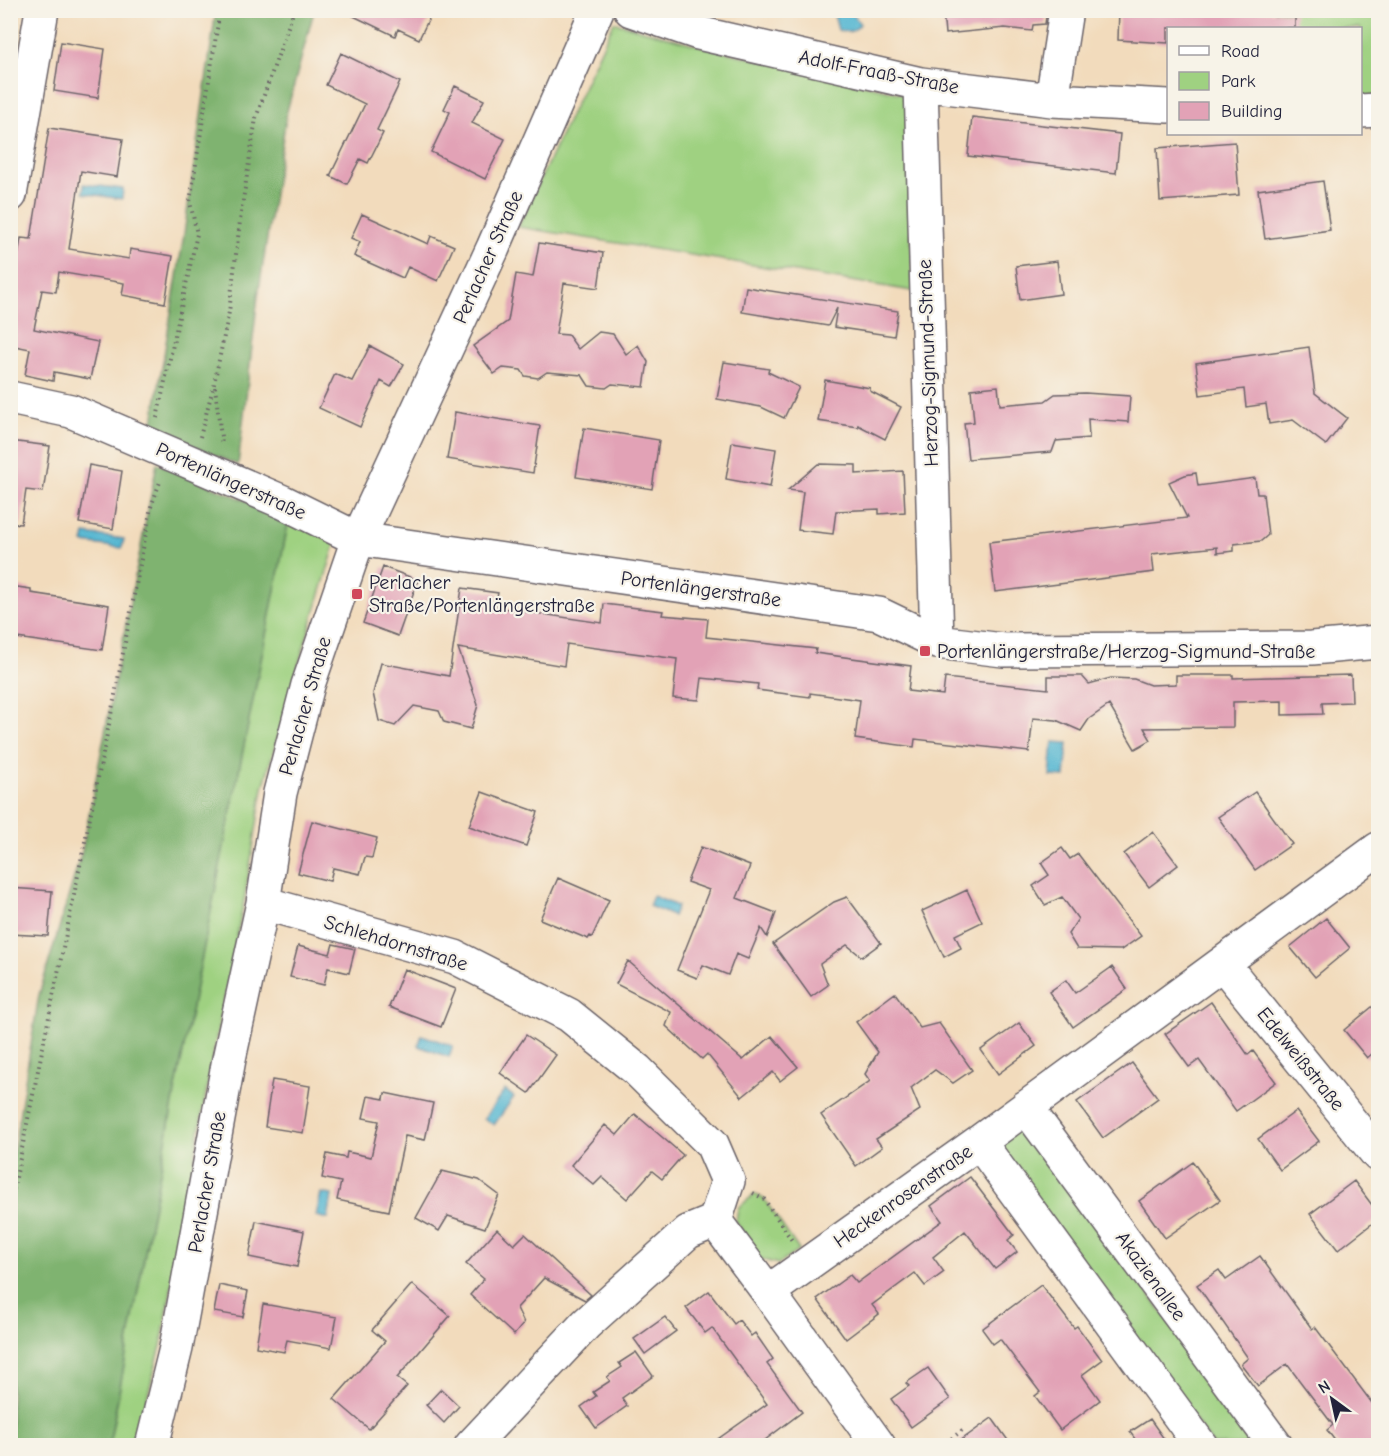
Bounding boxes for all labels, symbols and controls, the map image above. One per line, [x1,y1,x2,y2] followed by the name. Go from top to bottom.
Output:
[1167,27,1362,135] legend
[1221,41,1260,62] text: Road
[797,45,961,99] street label: Adolf-Fraaß-Straße
[1221,71,1256,92] text: Park
[1221,101,1283,122] text: Building
[448,187,528,327] street label: Perlacher Straße
[913,259,943,467] street label: Herzog-Sigmund-Straße
[152,438,310,524] street label: Portenlängerstraße
[619,566,783,612] street label: Portenlängerstraße
[369,571,595,617] place label: Perlacher Straße/Portenlängerstraße
[350,587,364,601] marker: Perlacher Straße/Portenlängerstraße
[274,634,336,778] street label: Perlacher Straße
[937,640,1315,663] place label: Portenlängerstraße/Herzog-Sigmund-Straße
[918,644,932,658] marker: Portenlängerstraße/Herzog-Sigmund-Straße
[321,910,471,976] street label: Schlehdornstraße
[1252,1003,1350,1115] street label: Edelweißstraße
[183,1109,231,1255] street label: Perlacher Straße
[829,1139,977,1253] street label: Heckenrosenstraße
[1111,1227,1191,1325] street label: Akazienallee
[1302,1369,1362,1429] north arrow
[1315,1377,1334,1398] text: N

